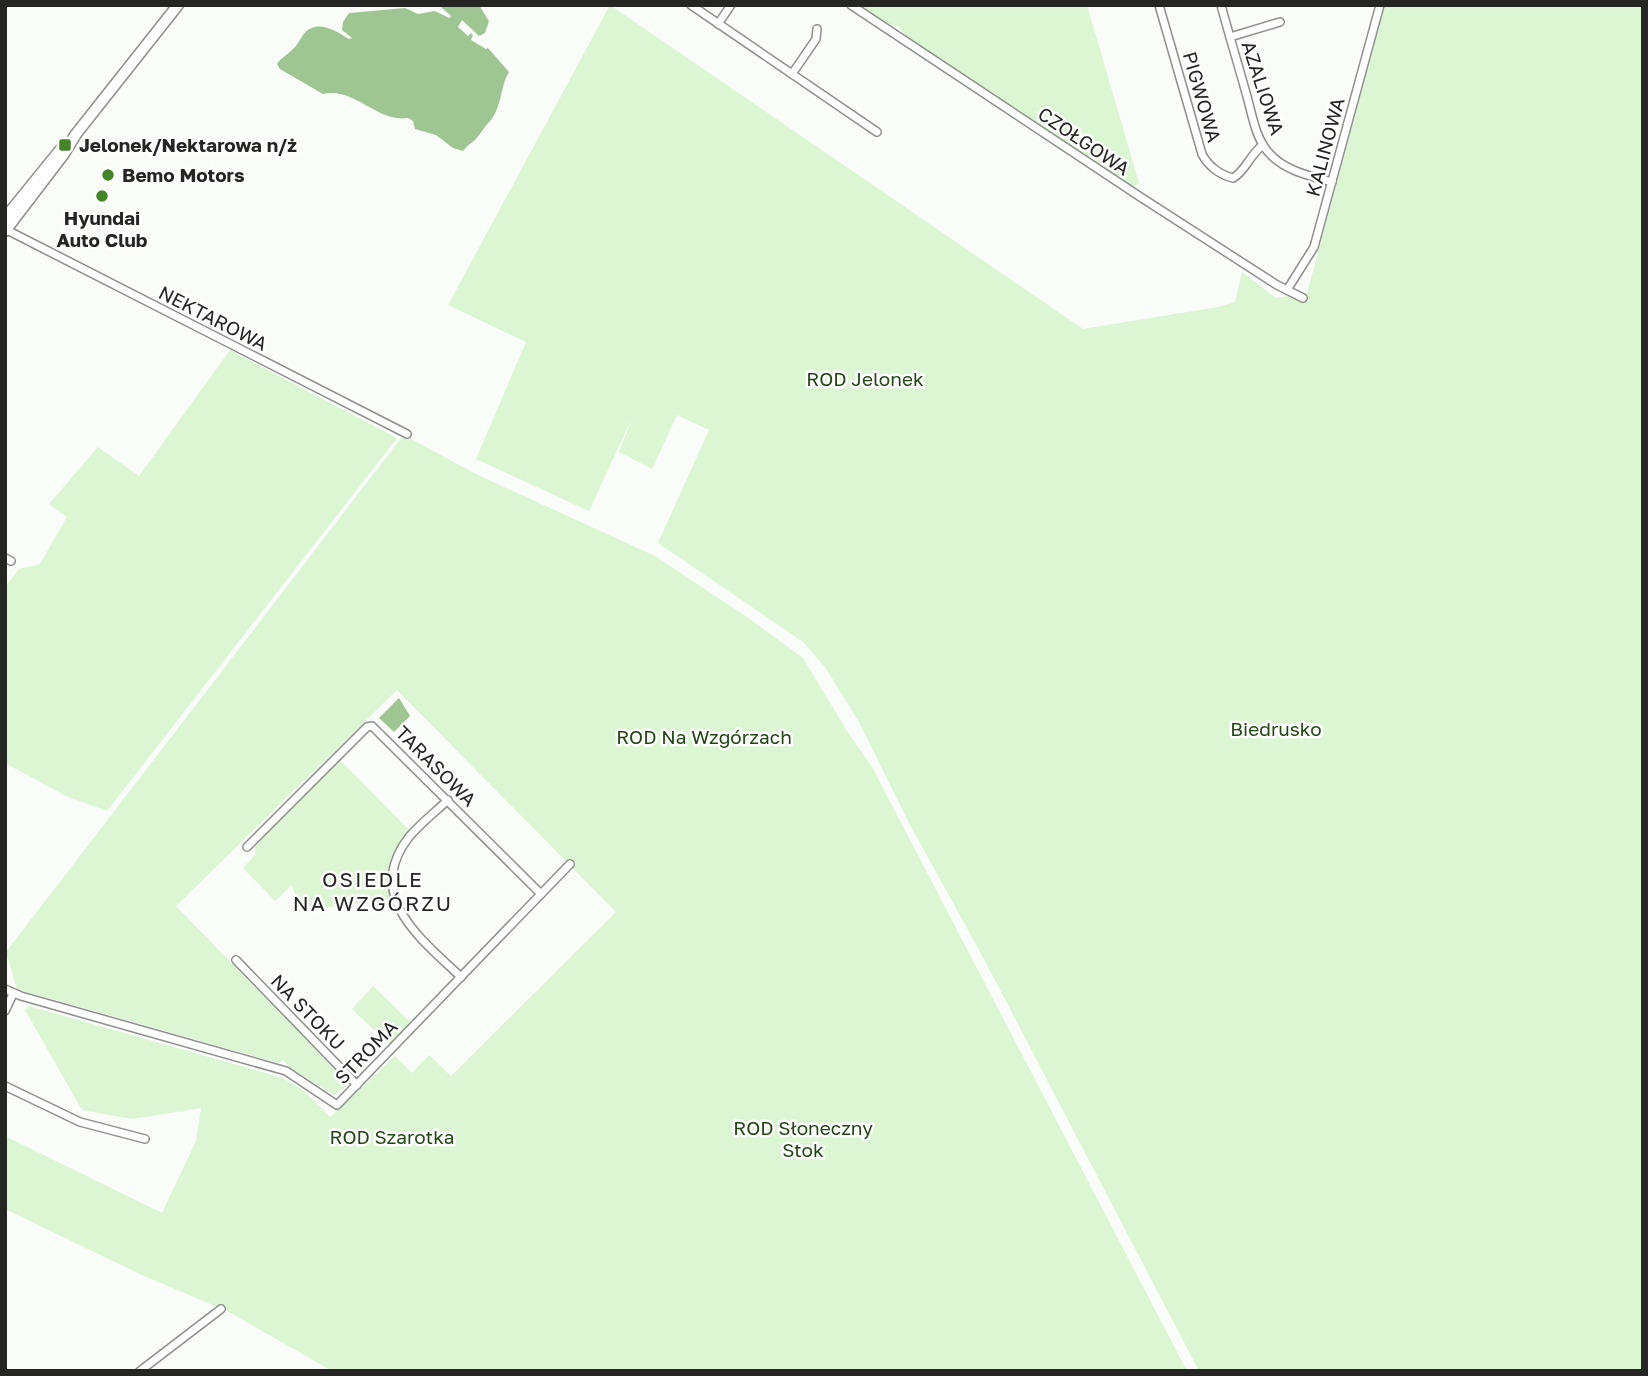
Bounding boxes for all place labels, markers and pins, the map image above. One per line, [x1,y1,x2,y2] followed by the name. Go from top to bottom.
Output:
[79,133,297,156] place label: Jelonek/Nektarowa n/ż
[57,137,73,153] marker: Jelonek/Nektarowa n/ż
[122,163,245,186] place label: Bemo Motors
[100,167,116,183] marker: Bemo Motors
[94,188,110,204] marker: Hyundai Auto Club
[56,206,148,251] place label: Hyundai Auto Club

